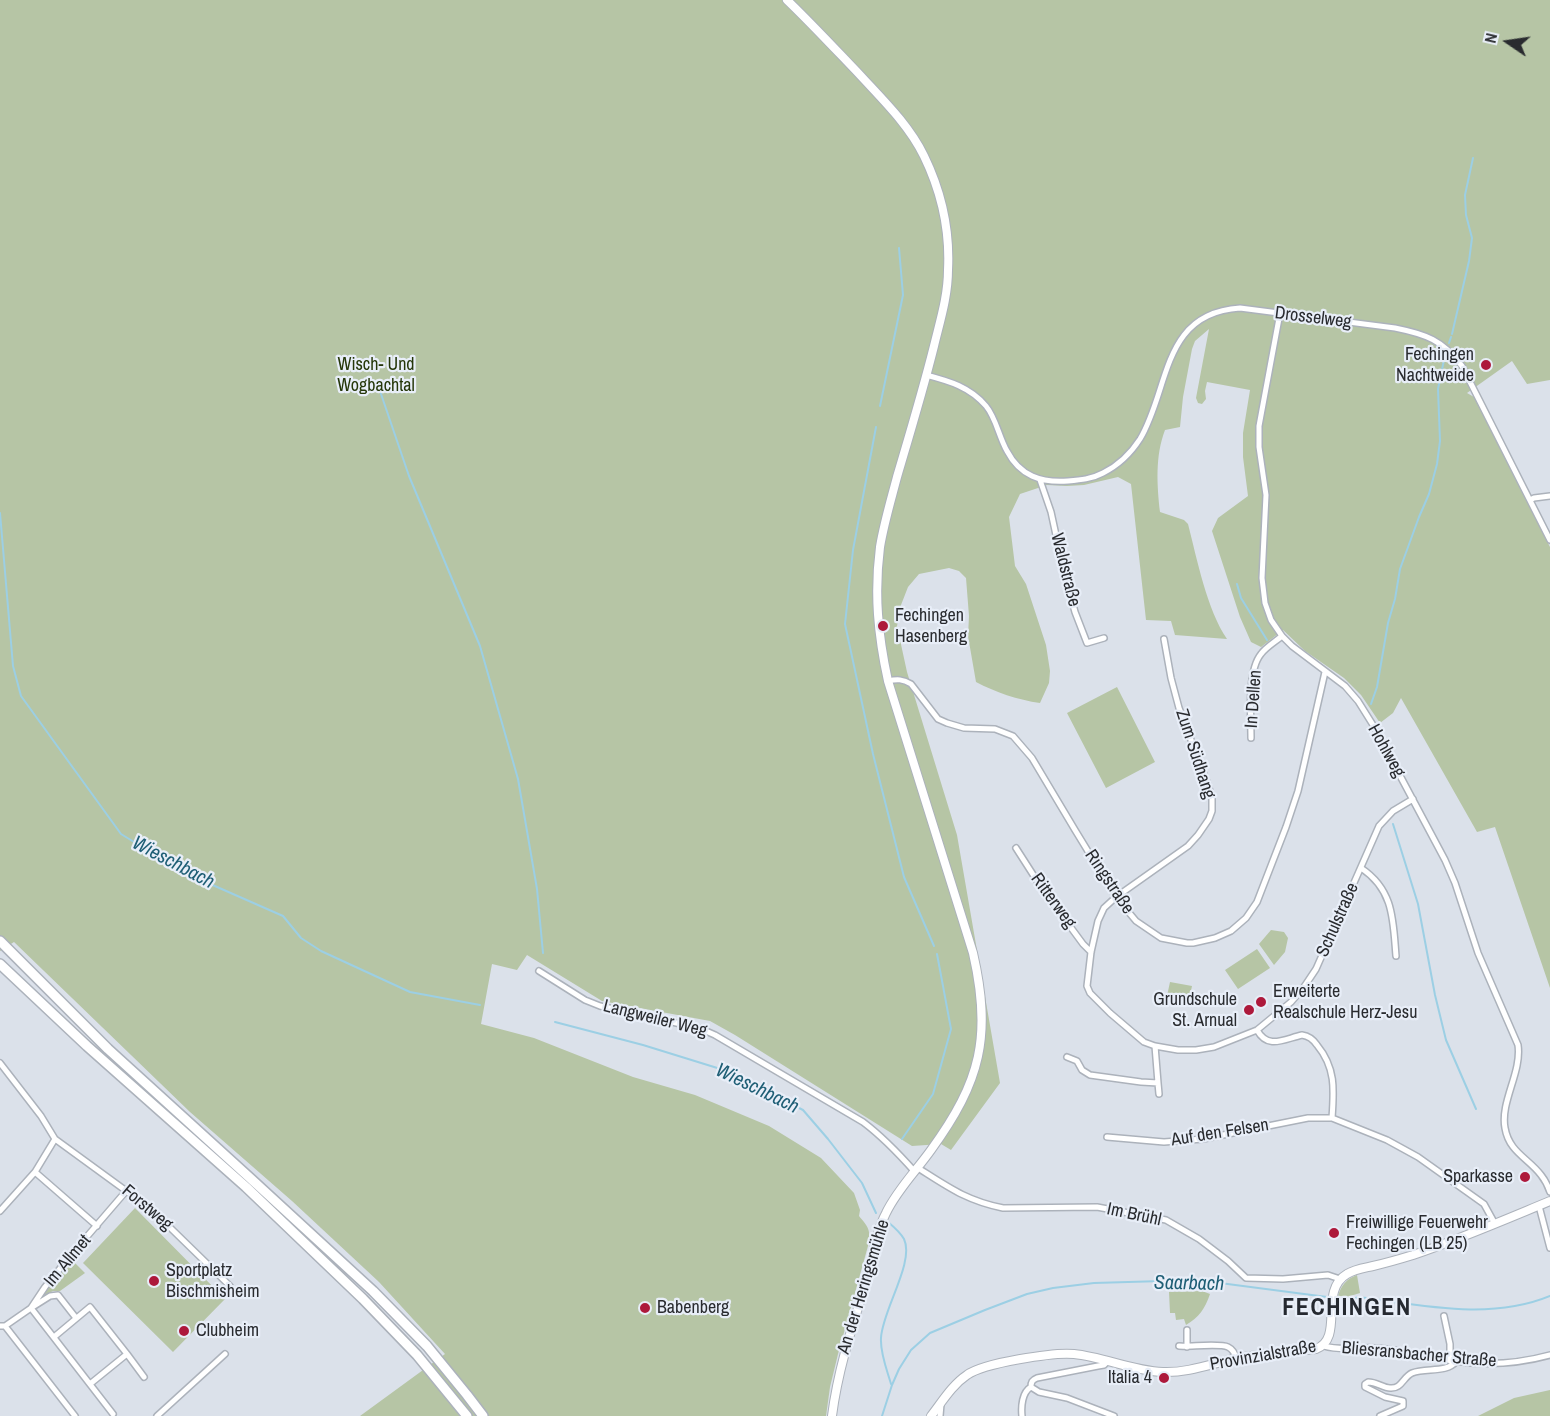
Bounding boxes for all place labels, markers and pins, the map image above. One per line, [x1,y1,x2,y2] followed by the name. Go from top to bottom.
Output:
[1396,344,1474,386] place label: Fechingen Nachtweide
[1479,358,1493,372] marker: Fechingen Nachtweide
[895,605,967,648] place label: Fechingen Hasenberg
[876,619,890,633] marker: Fechingen Hasenberg
[1273,981,1417,1024] place label: Erweiterte Realschule Herz-Jesu
[1153,989,1237,1032] place label: Grundschule St. Arnual
[1254,995,1268,1009] marker: Erweiterte Realschule Herz-Jesu
[1242,1003,1256,1017] marker: Grundschule St. Arnual
[1443,1166,1513,1188] place label: Sparkasse
[1518,1170,1532,1184] marker: Sparkasse
[1346,1212,1488,1254] place label: Freiwillige Feuerwehr Fechingen (LB 25)
[1327,1226,1341,1240] marker: Freiwillige Feuerwehr Fechingen (LB 25)
[166,1260,260,1302] place label: Sportplatz Bischmisheim
[147,1274,161,1288] marker: Sportplatz Bischmisheim
[657,1297,729,1319] place label: Babenberg
[638,1301,652,1315] marker: Babenberg
[196,1320,259,1342] place label: Clubheim
[177,1324,191,1338] marker: Clubheim
[1108,1367,1152,1389] place label: Italia 4
[1157,1371,1171,1385] marker: Italia 4

